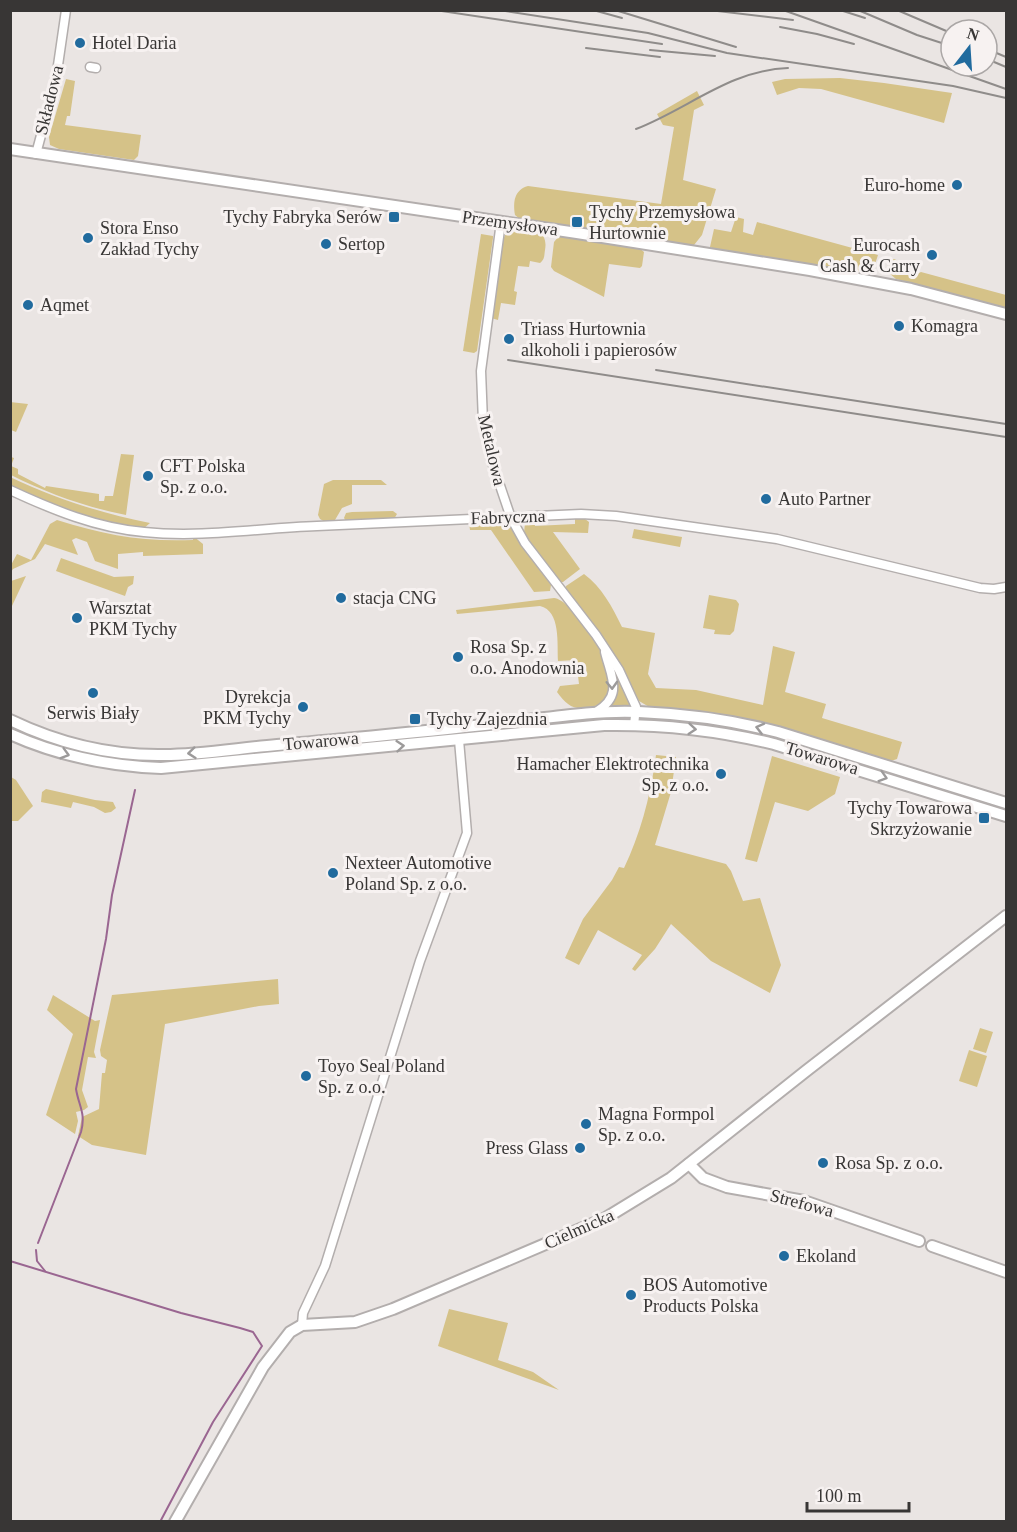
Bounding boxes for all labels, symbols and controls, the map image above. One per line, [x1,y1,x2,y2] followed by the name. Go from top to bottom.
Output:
[939,18,999,78] north arrow
[965,24,982,44] text: N
[92,33,176,53] place label: Hotel Daria
[73,36,87,50] marker: Hotel Daria
[31,63,67,137] street label: Składowa
[864,175,945,195] place label: Euro-home
[950,178,964,192] marker: Euro-home
[589,202,735,243] place label: Tychy Przemysłowa Hurtownie
[461,206,559,240] street label: Przemysłowa
[223,207,382,227] place label: Tychy Fabryka Serów
[387,210,401,224] marker: Tychy Fabryka Serów
[570,215,584,229] marker: Tychy Przemysłowa Hurtownie
[100,218,199,259] place label: Stora Enso Zakład Tychy
[81,231,95,245] marker: Stora Enso Zakład Tychy
[338,234,385,254] place label: Sertop
[820,235,920,276] place label: Eurocash Cash & Carry
[319,237,333,251] marker: Sertop
[925,248,939,262] marker: Eurocash Cash & Carry
[40,295,89,315] place label: Aqmet
[21,298,35,312] marker: Aqmet
[911,316,978,336] place label: Komagra
[521,319,677,360] place label: Triass Hurtownia alkoholi i papierosów
[892,319,906,333] marker: Komagra
[502,332,516,346] marker: Triass Hurtownia alkoholi i papierosów
[474,413,510,487] street label: Metalowa
[160,456,245,497] place label: CFT Polska Sp. z o.o.
[141,469,155,483] marker: CFT Polska Sp. z o.o.
[778,489,870,509] place label: Auto Partner
[759,492,773,506] marker: Auto Partner
[470,506,546,528] street label: Fabryczna
[353,588,436,608] place label: stacja CNG
[334,591,348,605] marker: stacja CNG
[89,598,177,639] place label: Warsztat PKM Tychy
[70,611,84,625] marker: Warsztat PKM Tychy
[470,637,585,678] place label: Rosa Sp. z o.o. Anodownia
[451,650,465,664] marker: Rosa Sp. z o.o. Anodownia
[605,681,618,690] one-way arrow
[86,686,100,700] marker: Serwis Biały
[203,687,291,728] place label: Dyrekcja PKM Tychy
[296,700,310,714] marker: Dyrekcja PKM Tychy
[47,703,139,723] place label: Serwis Biały
[427,709,547,729] place label: Tychy Zajezdnia
[408,712,422,726] marker: Tychy Zajezdnia
[687,722,696,735] one-way arrow
[756,722,766,735] one-way arrow
[282,728,360,754] street label: Towarowa
[783,737,861,779] street label: Towarowa
[395,740,404,753] one-way arrow
[188,746,197,759] one-way arrow
[59,747,70,759] one-way arrow
[517,754,709,795] place label: Hamacher Elektrotechnika Sp. z o.o.
[714,767,728,781] marker: Hamacher Elektrotechnika Sp. z o.o.
[877,770,888,782] one-way arrow
[847,798,972,839] place label: Tychy Towarowa Skrzyżowanie
[977,811,991,825] marker: Tychy Towarowa Skrzyżowanie
[345,853,491,894] place label: Nexteer Automotive Poland Sp. z o.o.
[326,866,340,880] marker: Nexteer Automotive Poland Sp. z o.o.
[318,1056,445,1097] place label: Toyo Seal Poland Sp. z o.o.
[299,1069,313,1083] marker: Toyo Seal Poland Sp. z o.o.
[598,1104,715,1145] place label: Magna Formpol Sp. z o.o.
[579,1117,593,1131] marker: Magna Formpol Sp. z o.o.
[485,1138,568,1158] place label: Press Glass
[573,1141,587,1155] marker: Press Glass
[835,1153,943,1173] place label: Rosa Sp. z o.o.
[816,1156,830,1170] marker: Rosa Sp. z o.o.
[768,1185,836,1221] street label: Strefowa
[541,1205,617,1253] street label: Cielmicka
[796,1246,856,1266] place label: Ekoland
[777,1249,791,1263] marker: Ekoland
[643,1275,768,1316] place label: BOS Automotive Products Polska
[624,1288,638,1302] marker: BOS Automotive Products Polska
[807,1475,909,1513] scale bar
[816,1486,862,1506] text: 100 m

